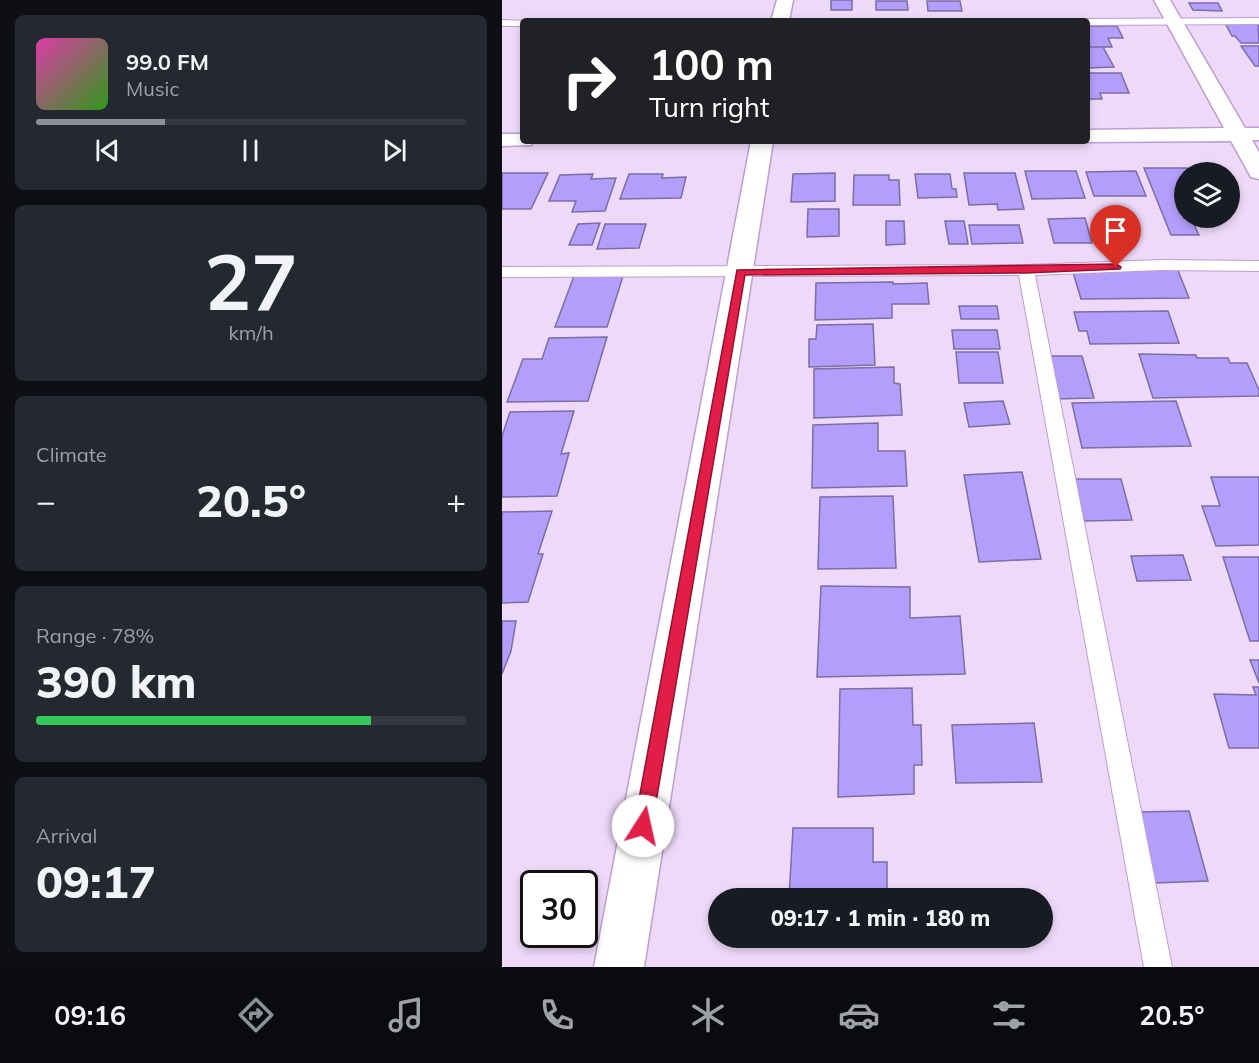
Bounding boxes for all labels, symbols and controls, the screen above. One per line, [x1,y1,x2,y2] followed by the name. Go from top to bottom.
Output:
[649,38,774,91] text: 100 m
[550,42,628,120] icon: right
[126,48,209,76] text: 99.0 FM
[126,76,179,101] text: Music
[649,90,769,124] text: Turn right
[91,134,124,167] icon: previous
[234,134,267,167] icon: pause
[378,134,411,167] icon: next
[1174,162,1240,228] map controls
[1174,162,1240,228] button: layers
[1090,205,1141,267] pin
[1099,214,1132,247] icon: arrive
[204,232,298,330] text: 27
[228,320,274,345] text: km/h
[36,442,107,467] text: Climate
[196,472,306,528] text: 20.5°
[36,480,56,521] text: −
[446,480,466,521] text: +
[36,623,154,648] text: Range · 78%
[36,653,197,709] text: 390 km
[611,794,675,858] position arrow
[36,823,97,848] text: Arrival
[36,853,156,909] text: 09:17
[520,870,598,948] speed limit sign: 30
[771,904,990,932] text: 09:17 · 1 min · 180 m
[235,994,277,1036] icon: directions
[385,994,427,1036] icon: music
[536,994,578,1036] icon: phone
[687,994,729,1036] icon: climate
[838,994,880,1036] icon: car
[988,994,1030,1036] icon: filters
[54,998,126,1032] text: 09:16
[1139,998,1205,1032] text: 20.5°

